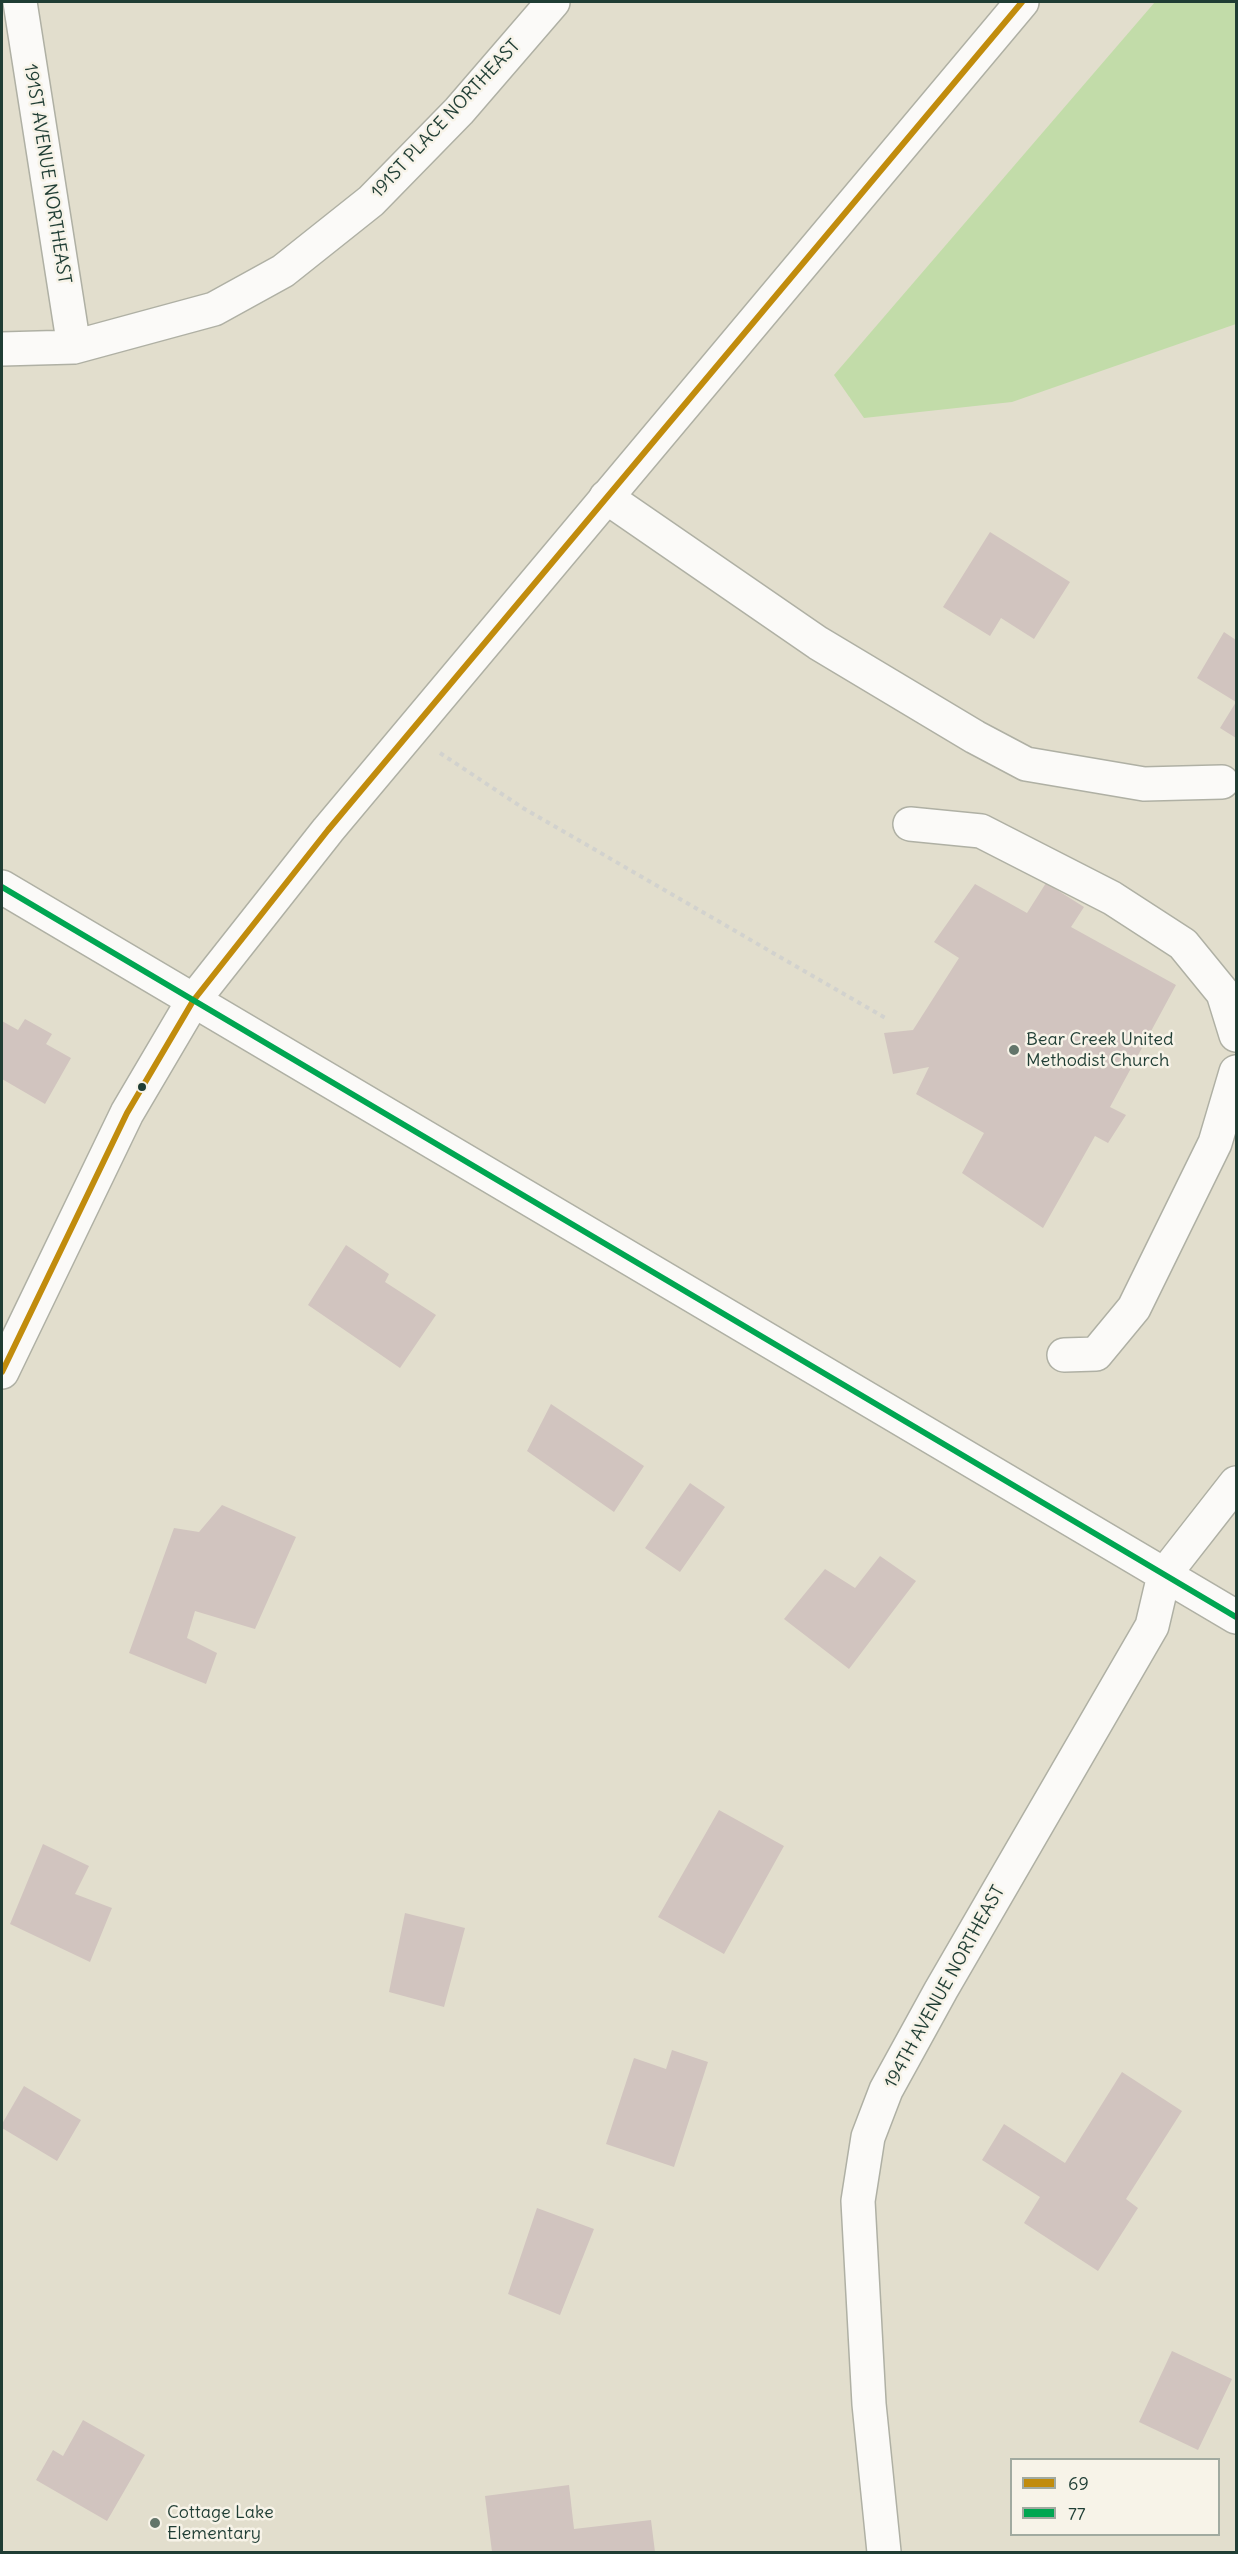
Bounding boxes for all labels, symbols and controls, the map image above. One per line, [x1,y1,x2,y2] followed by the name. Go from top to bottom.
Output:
[367,35,525,203] street label: 191ST PLACE NORTHEAST
[19,63,75,285] street label: 191ST AVENUE NORTHEAST
[1026,1029,1174,1072] place label: Bear Creek United Methodist Church
[1007,1043,1021,1057] marker: Bear Creek United Methodist Church
[136,1081,148,1093] unlabelled marker
[880,1882,1010,2092] street label: 194TH AVENUE NORTHEAST
[1010,2458,1220,2536] legend
[1068,2472,1089,2495] text: 69
[167,2502,274,2544] place label: Cottage Lake Elementary
[1068,2502,1086,2525] text: 77
[148,2516,162,2530] marker: Cottage Lake Elementary

